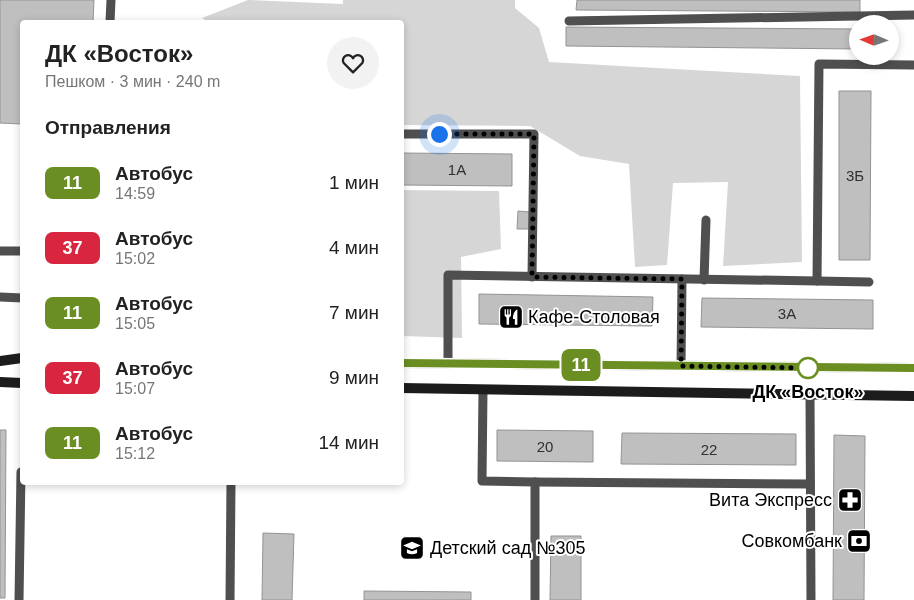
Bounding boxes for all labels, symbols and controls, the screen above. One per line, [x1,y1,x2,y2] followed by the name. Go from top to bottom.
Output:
[849,15,899,65] north arrow
[849,15,899,65] map controls
[327,37,379,89] button: heart
[45,40,193,67] text: ДК «Восток»
[45,73,220,90] text: Пешком · 3 мин · 240 m
[45,117,171,138] text: Отправления
[427,122,452,147] your location
[448,161,466,178] house number: 1А
[115,163,193,184] text: Автобус
[846,167,864,184] house number: 3Б
[329,172,379,193] text: 1 мин
[63,173,82,193] text: 11
[115,185,155,202] text: 14:59
[115,228,193,249] text: Автобус
[329,237,379,258] text: 4 мин
[62,238,83,258] text: 37
[115,250,155,267] text: 15:02
[115,293,193,314] text: Автобус
[329,302,379,323] text: 7 мин
[63,303,82,323] text: 11
[498,304,524,330] restaurant icon: Кафе-Столовая
[778,305,796,322] house number: 3А
[528,307,660,327] place label: Кафе-Столовая
[115,315,155,332] text: 15:05
[558,349,604,381] line badge: 11
[571,355,591,375] text: 11
[797,357,819,379] marker: ДК «Восток»
[115,358,193,379] text: Автобус
[329,367,379,388] text: 9 мин
[62,368,83,388] text: 37
[115,380,155,397] text: 15:07
[752,382,864,402] place label: ДК «Восток»
[115,423,193,444] text: Автобус
[318,432,379,453] text: 14 мин
[63,433,82,453] text: 11
[537,438,553,455] house number: 20
[701,441,717,458] house number: 22
[115,445,155,462] text: 15:12
[837,487,863,513] pharmacy icon: Вита Экспресс
[709,490,832,510] place label: Вита Экспресс
[846,528,872,554] bank icon: Совкомбанк
[741,531,842,551] place label: Совкомбанк
[399,535,425,561] school or university icon: Детский сад №305
[430,538,586,558] place label: Детский сад №305

